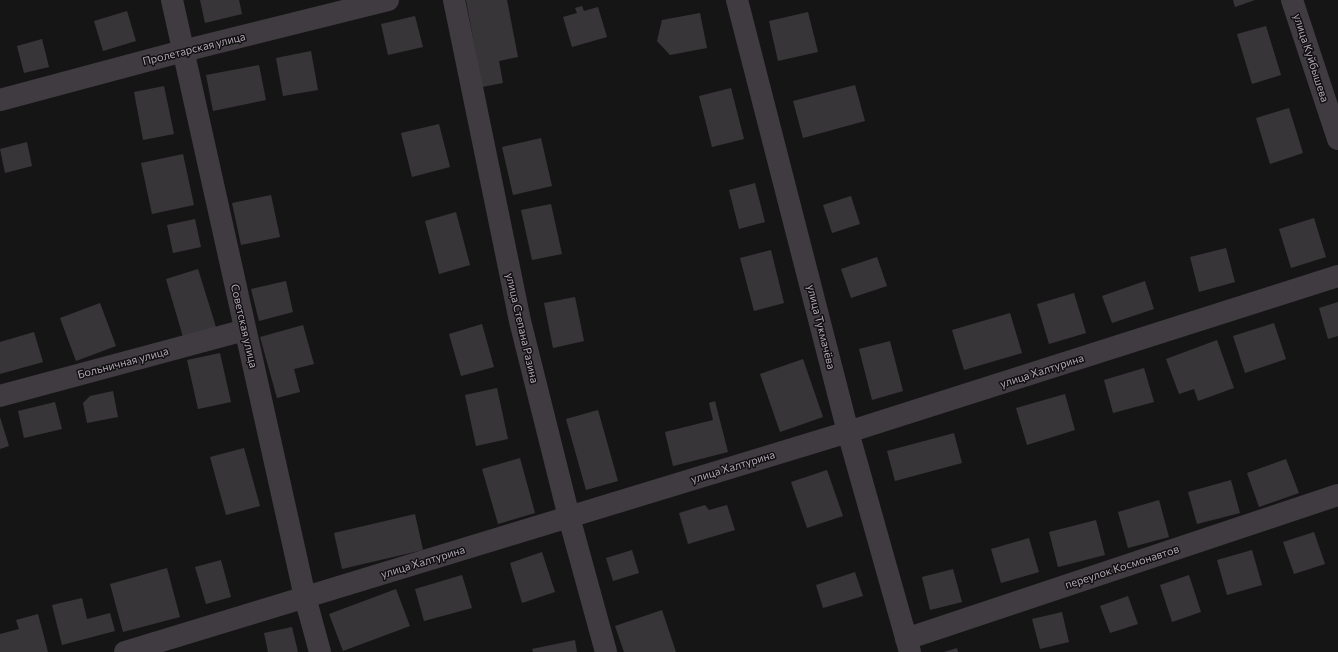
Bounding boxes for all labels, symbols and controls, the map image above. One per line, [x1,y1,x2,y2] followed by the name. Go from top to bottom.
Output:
[1290,12,1332,104] street label: улица Куйбышева
[141,30,247,68] street label: Пролетарская улица
[503,272,541,384] street label: улица Степана Разина
[228,283,260,369] street label: Советская улица
[804,283,838,371] street label: улица Тукмачёва
[76,344,170,382] street label: Больничная улица
[998,351,1086,391] street label: улица Халтурина
[689,448,777,486] street label: улица Халтурина
[1063,542,1181,592] street label: переулок Космонавтов
[379,543,467,581] street label: улица Халтурина

